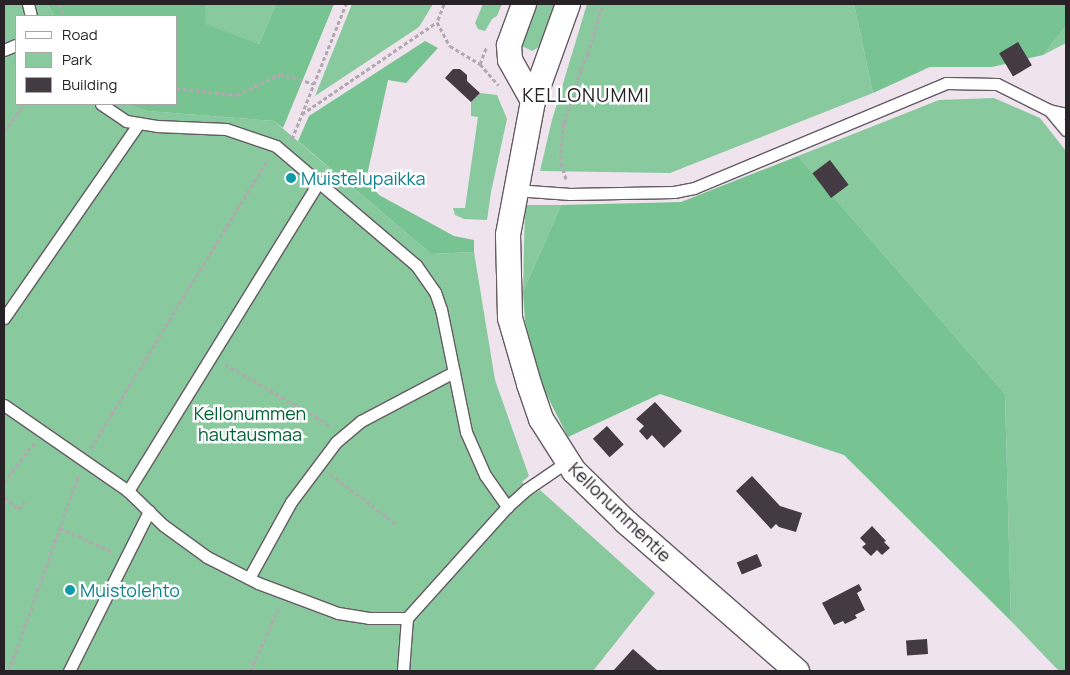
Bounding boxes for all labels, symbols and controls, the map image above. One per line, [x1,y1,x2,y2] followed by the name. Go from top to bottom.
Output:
[15,15,178,105] legend
[62,24,98,45] text: Road
[62,49,92,70] text: Park
[62,74,117,95] text: Building
[521,85,651,107] district label: KELLONUMMI
[301,167,425,189] place label: Muistelupaikka
[285,172,297,184] marker: Muistelupaikka
[194,403,306,446] park label: Kellonummen hautausmaa
[564,458,676,566] street label: Kellonummentie
[80,579,180,601] place label: Muistolehto
[64,584,76,596] marker: Muistolehto

